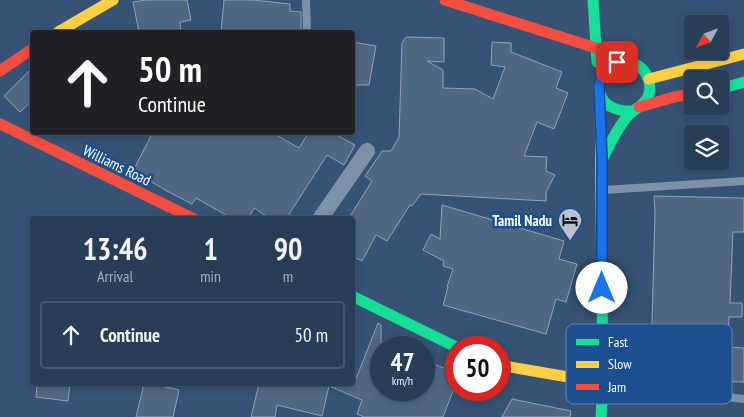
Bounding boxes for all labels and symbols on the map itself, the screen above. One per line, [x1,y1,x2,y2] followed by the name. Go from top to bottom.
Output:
[684,15,729,60] north arrow
[596,41,638,83] pin
[80,140,154,190] street label: Williams Road
[557,207,583,241] hotel icon: Tamil Nadu
[492,211,552,230] place label: Tamil Nadu
[575,261,627,313] position arrow
[566,324,732,404] legend
[608,333,628,351] text: Fast
[445,336,510,401] speed limit sign: 50
[608,355,632,373] text: Slow
[607,378,626,396] text: Jam

